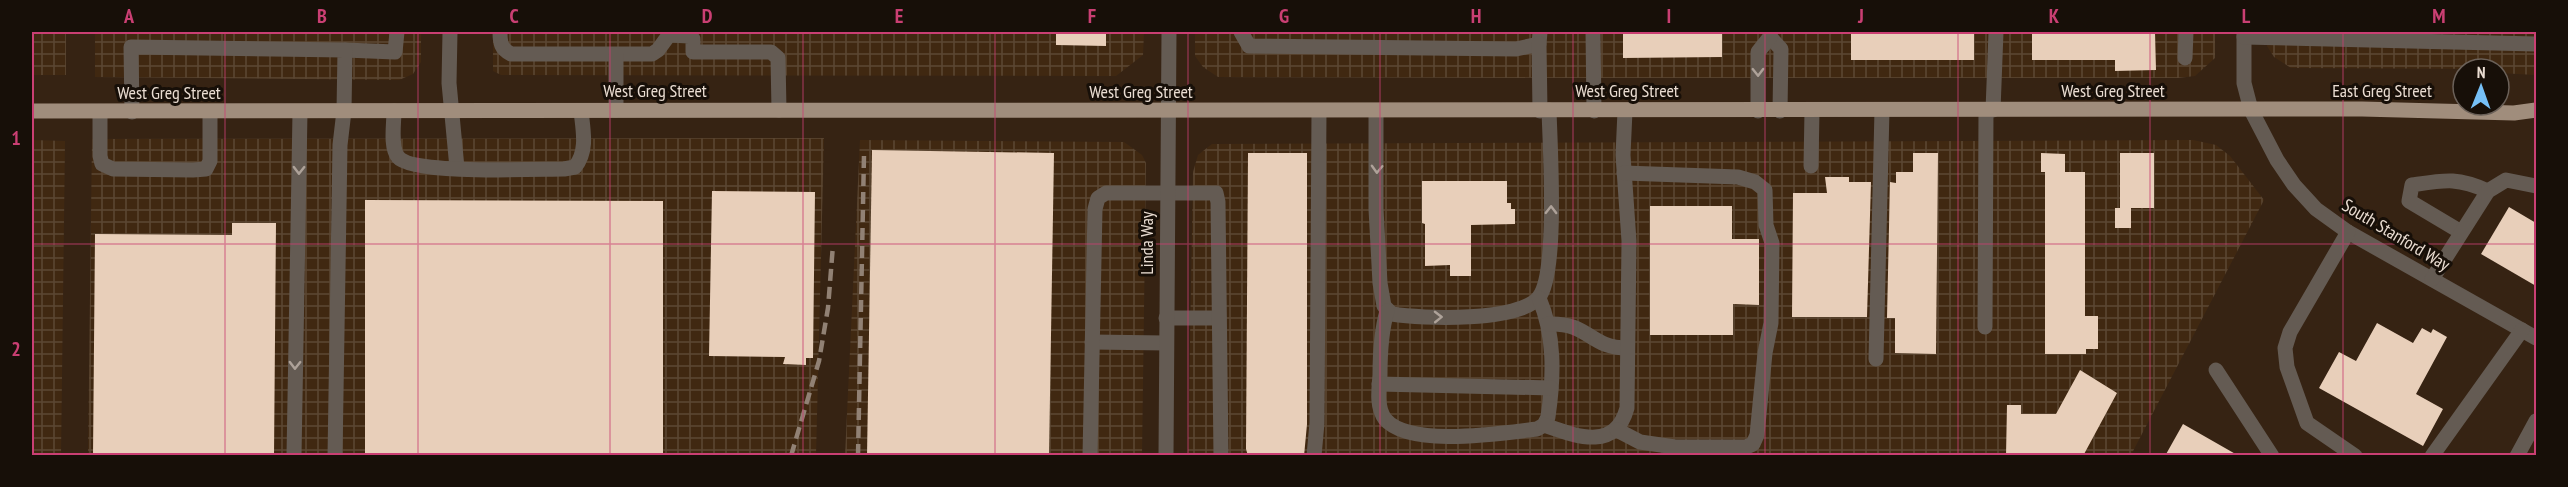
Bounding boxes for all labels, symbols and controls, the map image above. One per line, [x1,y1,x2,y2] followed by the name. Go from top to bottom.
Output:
[123,3,135,29] text: A
[317,3,327,29] text: B
[509,3,519,29] text: C
[702,3,713,29] text: D
[895,3,903,29] text: E
[1088,3,1096,29] text: F
[1279,3,1289,29] text: G
[1471,3,1481,29] text: H
[1667,3,1671,29] text: I
[1857,3,1864,29] text: J
[2049,3,2060,29] text: K
[2242,3,2251,29] text: L
[2432,3,2446,29] text: M
[2451,57,2511,117] north arrow
[2477,62,2486,82] text: N
[1752,67,1764,76] one-way arrow
[603,79,707,102] street label: West Greg Street
[1575,79,1679,102] street label: West Greg Street
[2061,79,2165,102] street label: West Greg Street
[2332,79,2432,102] street label: East Greg Street
[1089,80,1193,103] street label: West Greg Street
[117,81,221,104] street label: West Greg Street
[11,125,21,151] text: 1
[1371,165,1384,174] one-way arrow
[293,166,305,175] one-way arrow
[2338,193,2455,276] street label: South Stanford Way
[1545,206,1557,215] one-way arrow
[1135,211,1158,275] street label: Linda Way
[1433,311,1442,323] one-way arrow
[11,336,21,362] text: 2
[289,361,302,370] one-way arrow

